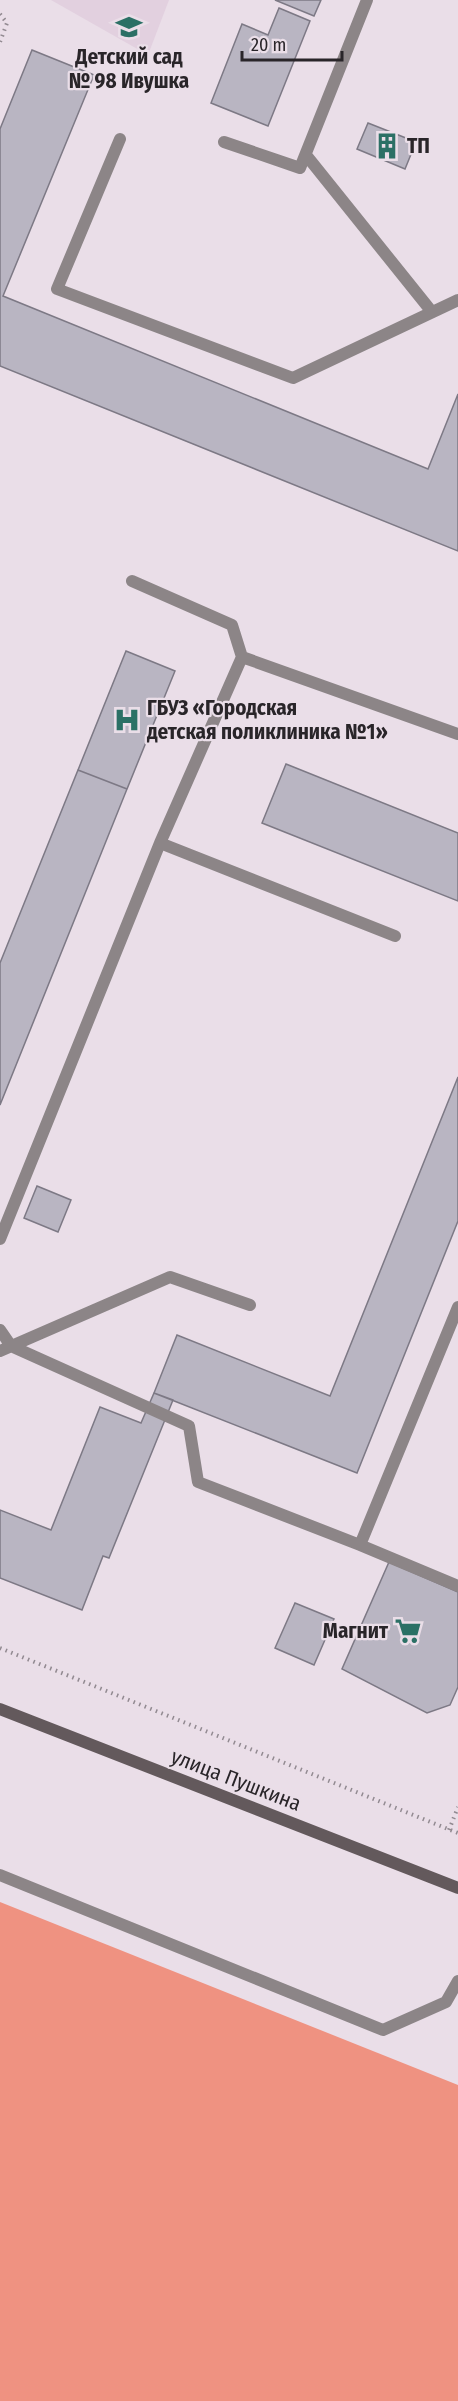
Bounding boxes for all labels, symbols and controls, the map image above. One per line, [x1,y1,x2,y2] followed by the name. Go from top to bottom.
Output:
[114,12,144,42] school or university icon: Детский сад № 98 Ивушка
[242,24,342,62] scale bar
[251,34,286,56] text: 20 m
[69,44,189,94] place label: Детский сад № 98 Ивушка
[372,131,402,161] building icon: ТП
[407,133,430,159] place label: ТП
[146,695,388,745] place label: ГБУЗ «Городская детская поликлиника №1»
[112,705,142,735] hospital icon: ГБУЗ «Городская детская поликлиника №1»
[393,1616,423,1646] supermarket icon: Магнит
[323,1618,389,1644] place label: Магнит
[167,1743,305,1817] street label: улица Пушкина

